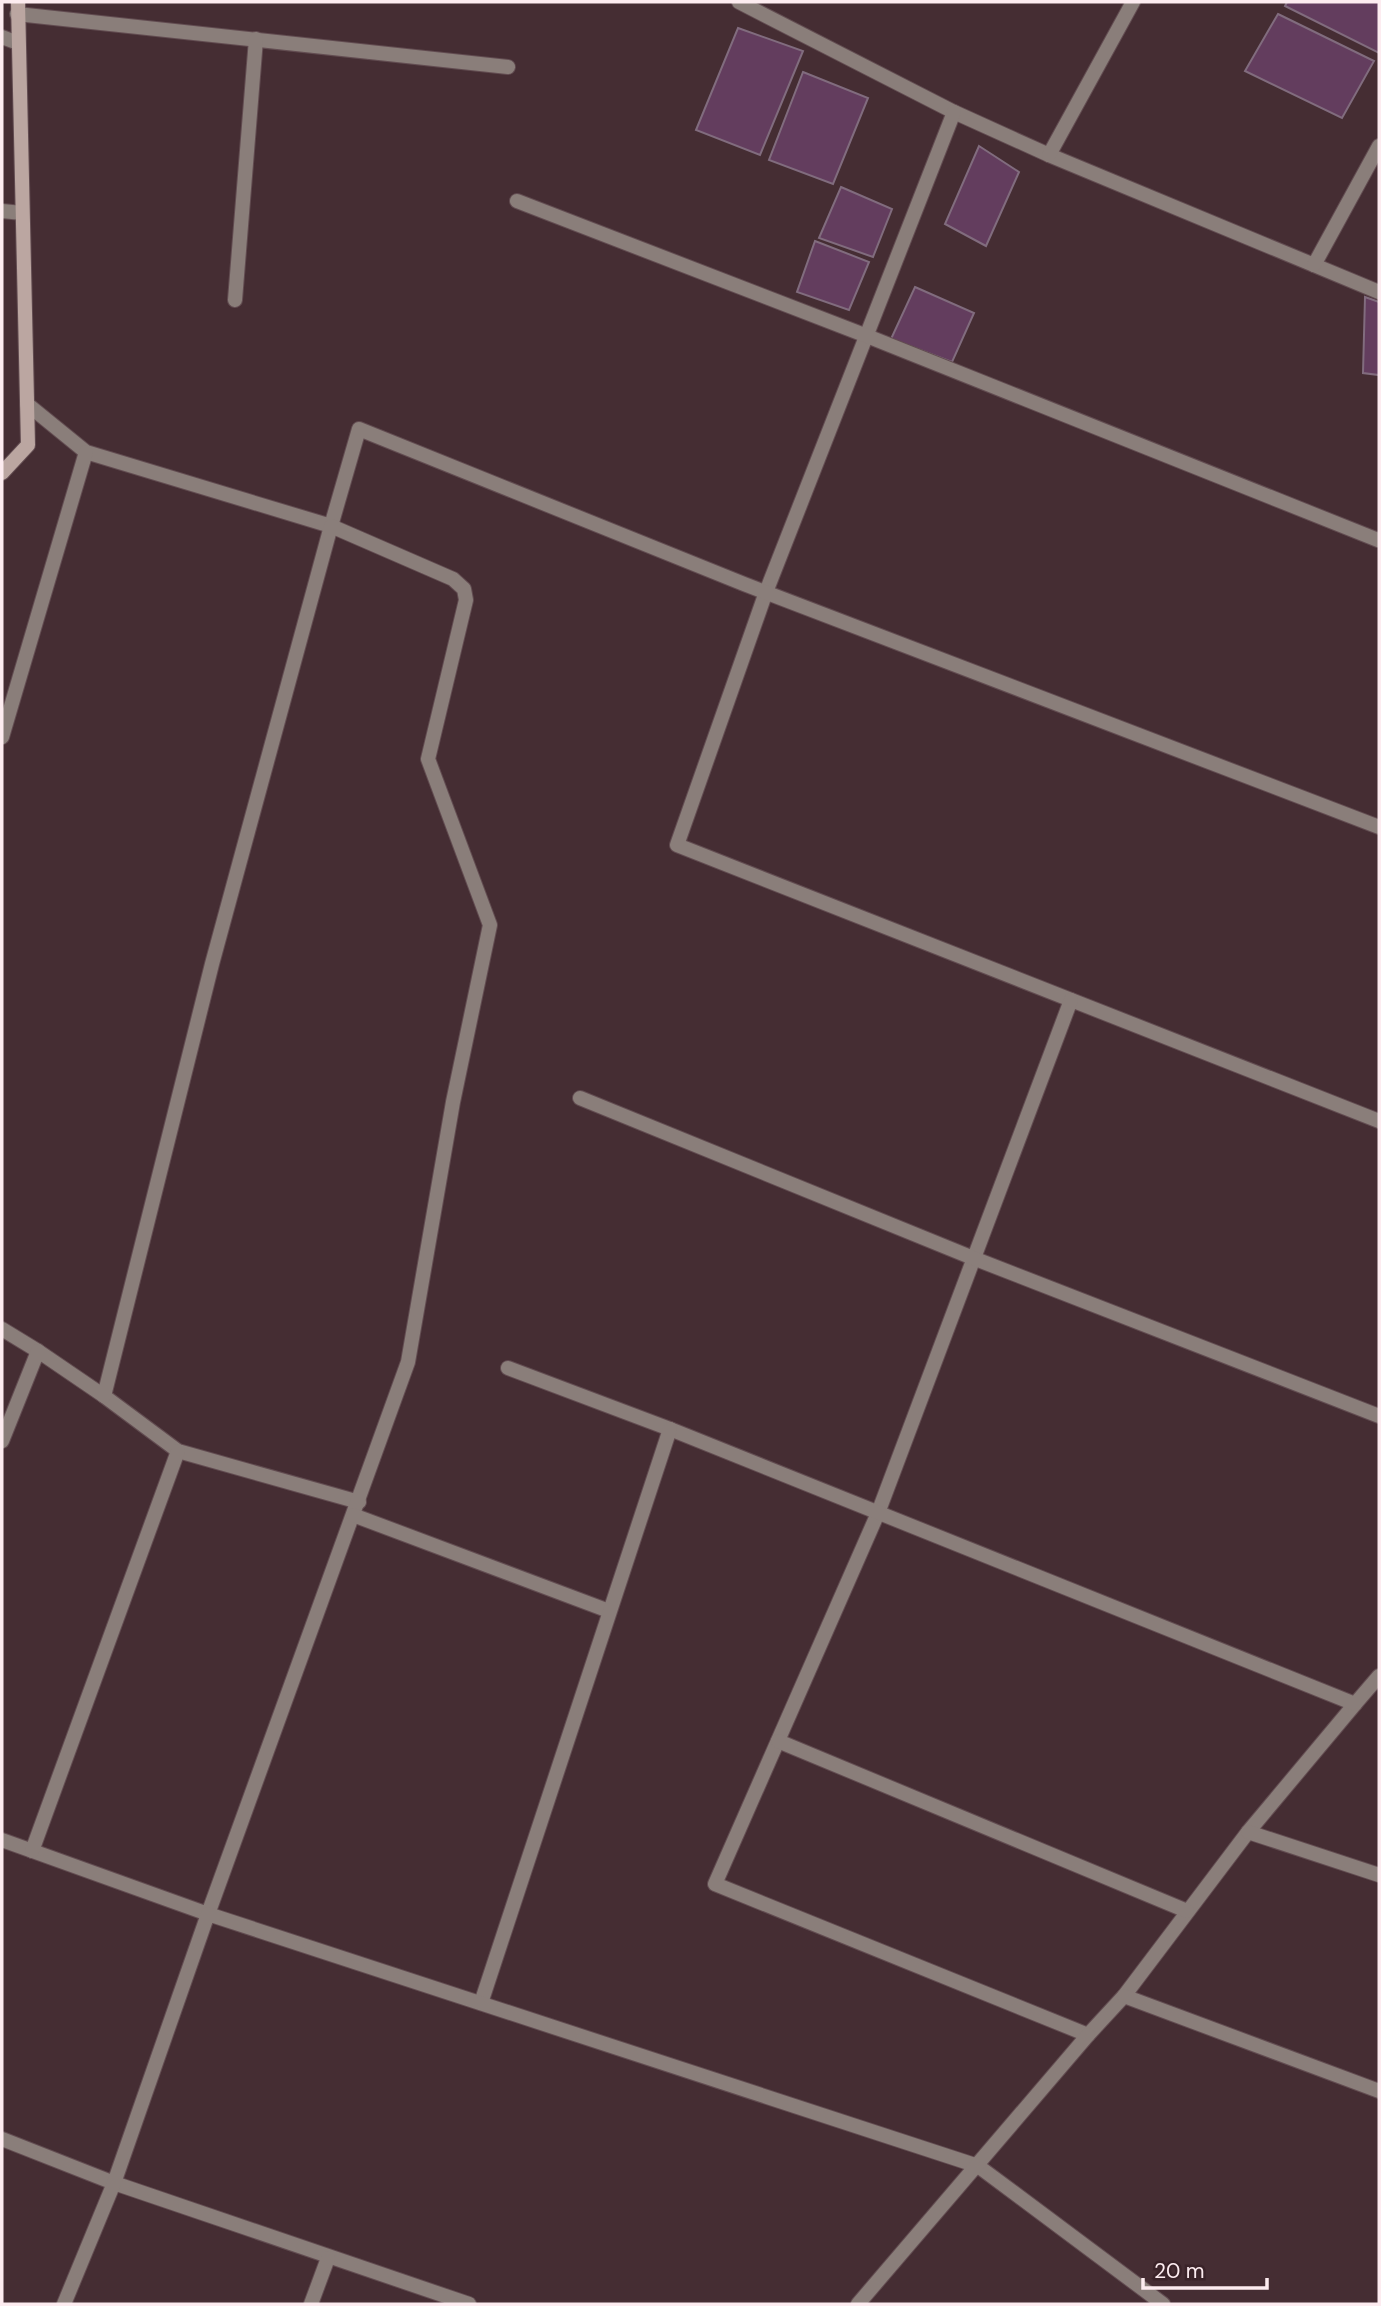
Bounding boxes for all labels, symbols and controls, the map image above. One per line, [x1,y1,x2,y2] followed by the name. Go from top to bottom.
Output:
[1143,2246,1267,2290] scale bar
[1154,2257,1205,2285] text: 20 m

